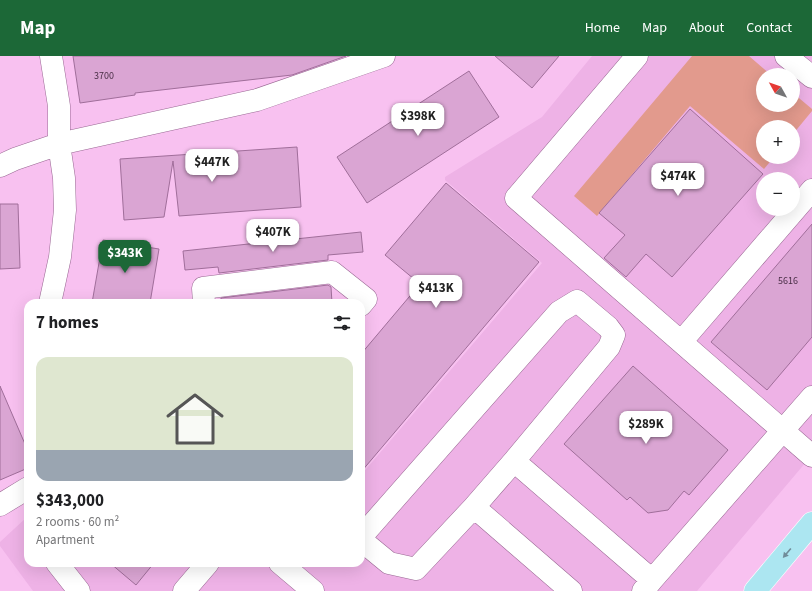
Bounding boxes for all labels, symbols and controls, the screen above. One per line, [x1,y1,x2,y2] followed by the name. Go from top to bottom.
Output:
[20,15,55,42] text: Map
[585,18,620,38] text: Home
[642,18,667,38] text: Map
[689,18,724,38] text: About
[746,18,792,38] text: Contact
[756,68,800,112] north arrow
[756,68,800,216] map controls
[94,69,114,83] house number: 3700
[390,103,446,137] pin: $398K
[400,107,436,125] text: $398K
[756,120,800,164] button: +
[184,149,240,183] pin: $447K
[194,153,230,171] text: $447K
[650,163,706,197] pin: $474K
[660,167,696,185] text: $474K
[756,172,800,216] button: −
[245,219,301,253] pin: $407K
[255,223,291,241] text: $407K
[97,240,153,274] pin: $343K
[107,244,143,262] text: $343K
[778,274,798,288] house number: 5616
[408,275,464,309] pin: $413K
[418,279,454,297] text: $413K
[36,311,98,335] text: 7 homes
[331,312,353,334] icon: filters
[159,383,231,455] icon: home
[618,411,674,445] pin: $289K
[628,415,664,433] text: $289K
[36,489,104,513] text: $343,000
[36,513,119,531] text: 2 rooms · 60 m²
[36,531,94,549] text: Apartment
[783,548,791,558] one-way arrow

